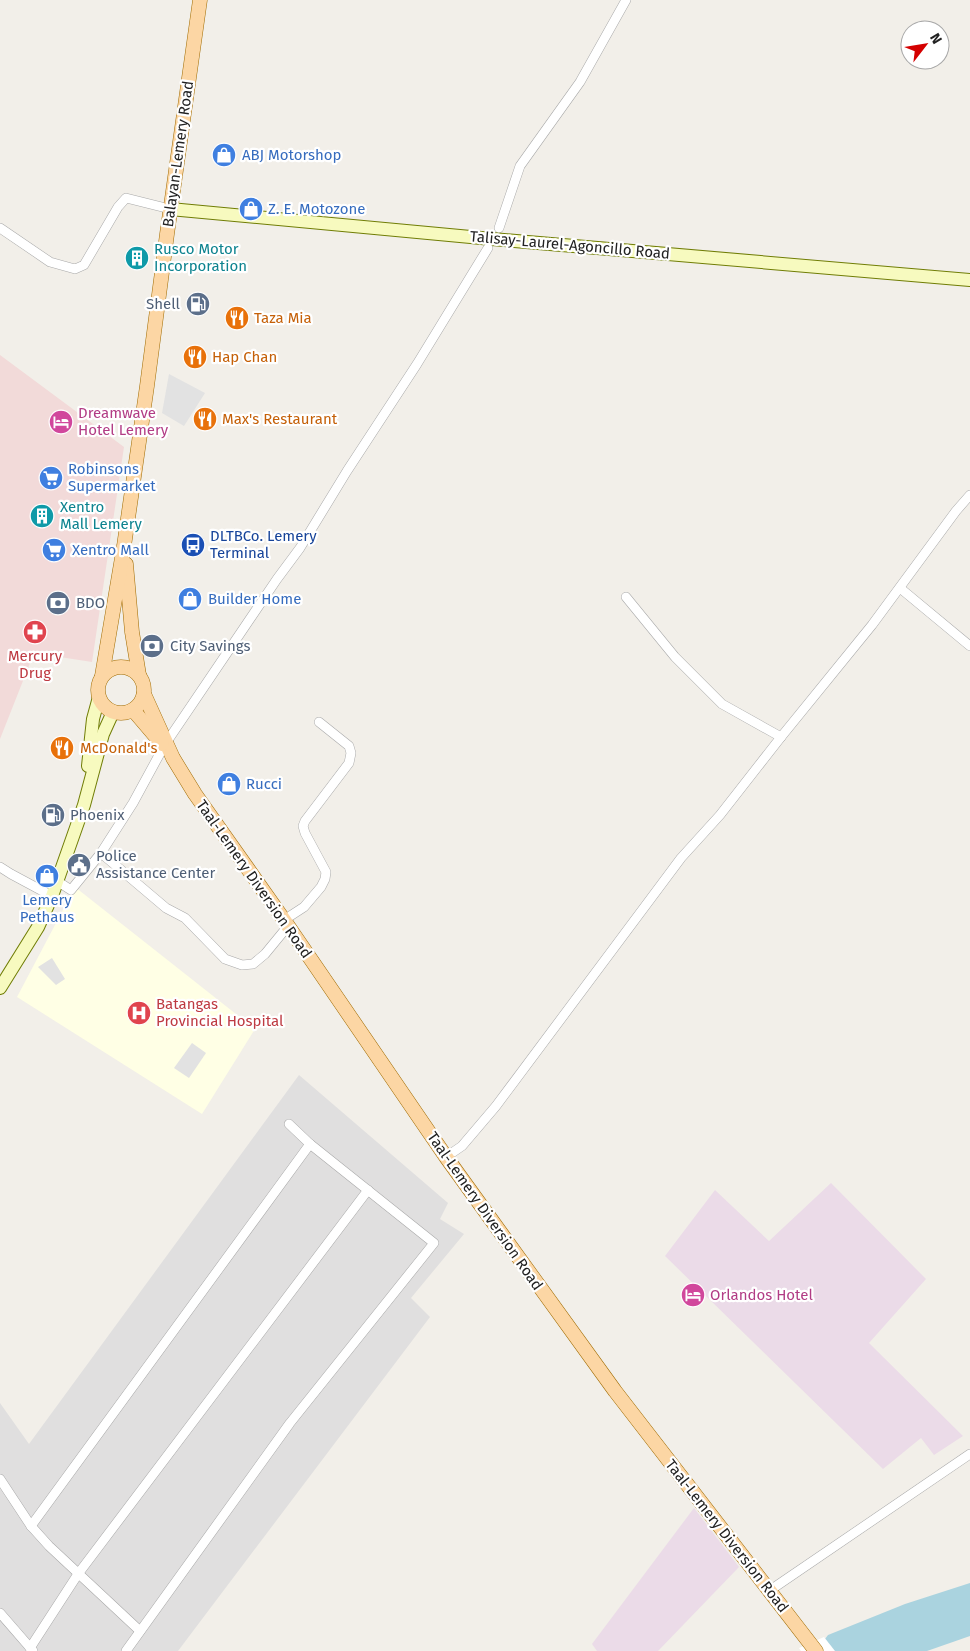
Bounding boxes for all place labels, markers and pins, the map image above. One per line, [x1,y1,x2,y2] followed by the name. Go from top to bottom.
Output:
[211,142,237,168] shop icon: ABJ Motorshop
[242,146,341,164] place label: ABJ Motorshop
[238,196,264,222] shop icon: Z. E. Motozone
[268,200,365,218] place label: Z. E. Motozone
[154,240,247,275] place label: Rusco Motor Incorporation
[124,245,150,271] building icon: Rusco Motor Incorporation
[185,291,211,317] fuel station icon: Shell
[146,295,181,313] place label: Shell
[224,305,250,331] restaurant icon: Taza Mia
[254,309,312,327] place label: Taza Mia
[182,344,208,370] restaurant icon: Hap Chan
[212,348,277,366] place label: Hap Chan
[78,404,169,439] place label: Dreamwave Hotel Lemery
[192,406,218,432] restaurant icon: Max's Restaurant
[48,409,74,435] hotel icon: Dreamwave Hotel Lemery
[222,410,338,428] place label: Max's Restaurant
[68,460,156,495] place label: Robinsons Supermarket
[38,465,64,491] supermarket icon: Robinsons Supermarket
[60,498,143,533] place label: Xentro Mall Lemery
[29,503,55,529] building icon: Xentro Mall Lemery
[210,527,317,562] place label: DLTBCo. Lemery Terminal
[180,532,206,558] bus stop icon: DLTBCo. Lemery Terminal
[41,537,67,563] supermarket icon: Xentro Mall
[72,541,149,559] place label: Xentro Mall
[177,586,203,612] shop icon: Builder Home
[45,590,71,616] bank icon: BDO
[208,590,301,608] place label: Builder Home
[76,594,105,612] place label: BDO
[22,619,48,645] pharmacy icon: Mercury Drug
[139,633,165,659] bank icon: City Savings
[170,637,251,655] place label: City Savings
[8,647,63,682] place label: Mercury Drug
[49,735,75,761] restaurant icon: McDonald's
[80,739,158,757] place label: McDonald's
[216,771,242,797] shop icon: Rucci
[246,775,282,793] place label: Rucci
[40,802,66,828] fuel station icon: Phoenix
[70,806,125,824] place label: Phoenix
[96,847,215,882] place label: Police Assistance Center
[66,852,92,878] public building icon: Police Assistance Center
[34,863,60,889] shop icon: Lemery Pethaus
[20,891,74,926] place label: Lemery Pethaus
[156,995,284,1030] place label: Batangas Provincial Hospital
[126,1000,152,1026] hospital icon: Batangas Provincial Hospital
[680,1282,706,1308] hotel icon: Orlandos Hotel
[710,1286,813,1304] place label: Orlandos Hotel

